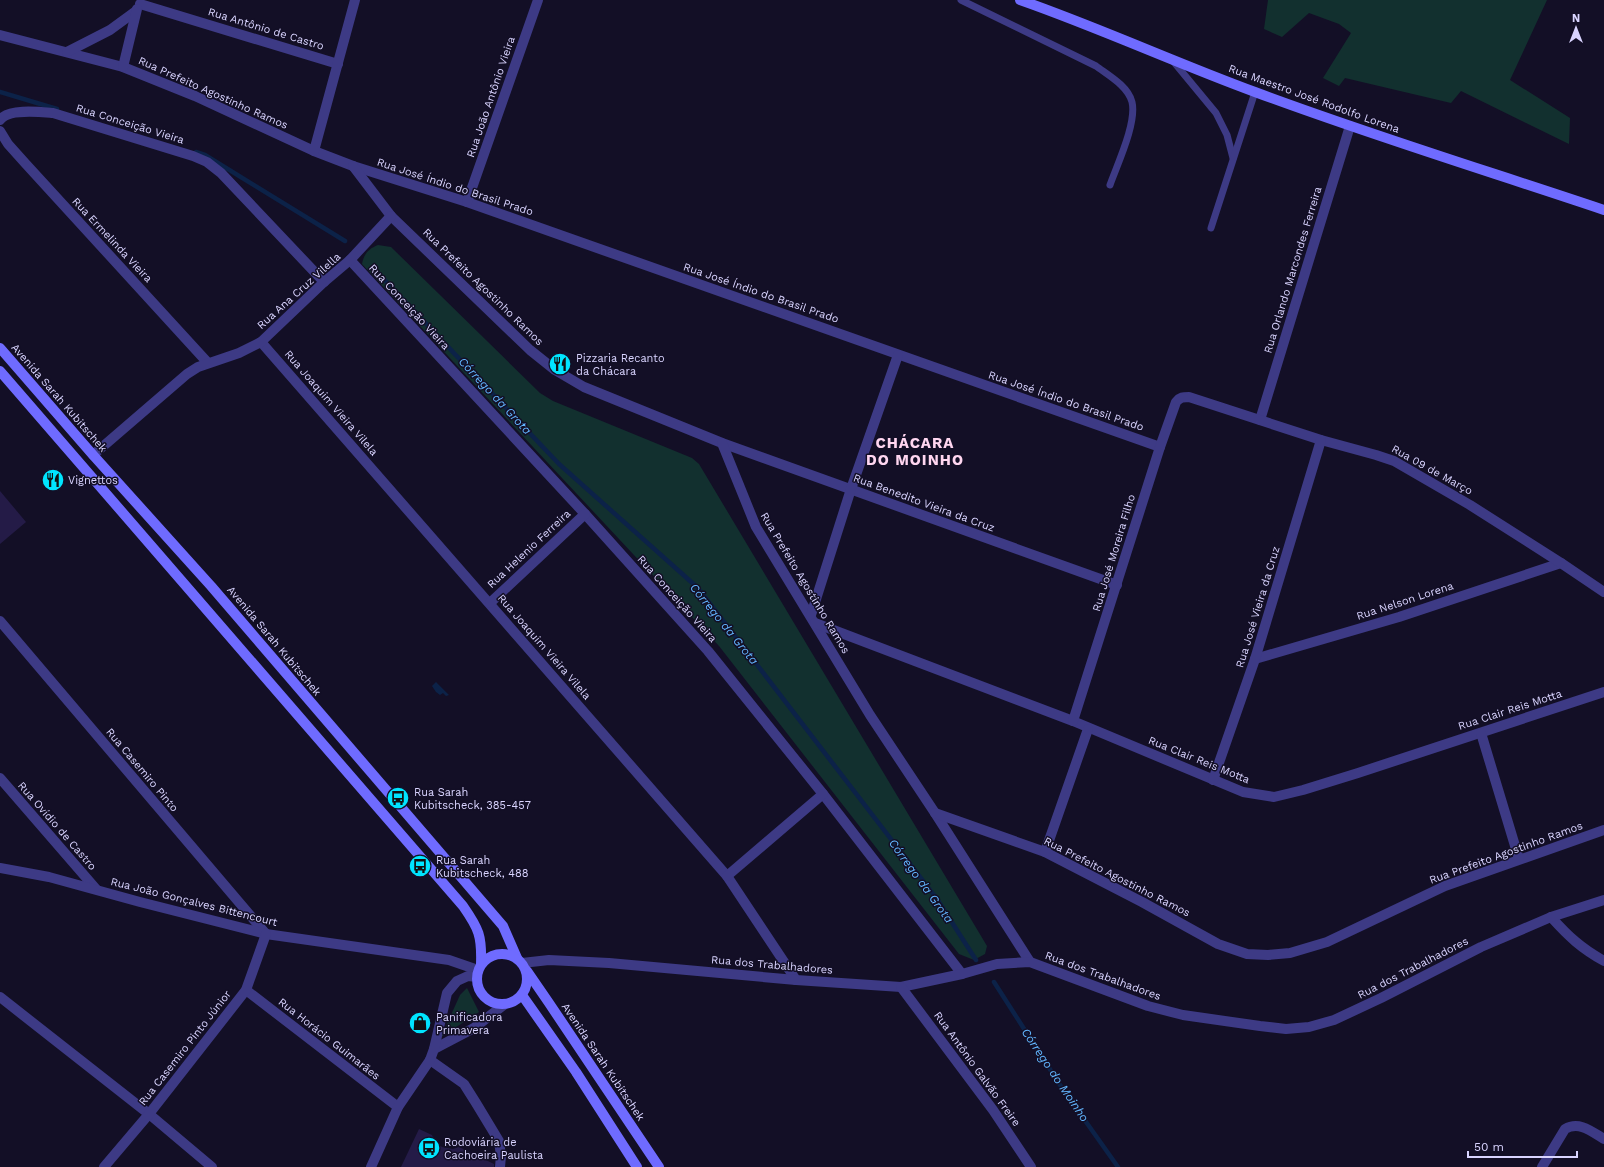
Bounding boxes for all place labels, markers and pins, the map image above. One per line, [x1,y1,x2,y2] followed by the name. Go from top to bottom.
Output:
[547,351,573,377] restaurant icon: Pizzaria Recanto da Chácara
[576,352,665,378] place label: Pizzaria Recanto da Chácara
[40,467,66,493] restaurant icon: Vignettos
[68,474,118,487] place label: Vignettos
[385,785,411,811] bus stop icon: Rua Sarah Kubitscheck, 385-457
[414,786,531,812] place label: Rua Sarah Kubitscheck, 385-457
[407,853,433,879] bus stop icon: Rua Sarah Kubitscheck, 488
[436,854,529,880] place label: Rua Sarah Kubitscheck, 488
[407,1010,433,1036] shop icon: Panificadora Primavera
[436,1011,502,1037] place label: Panificadora Primavera
[416,1135,442,1161] bus stop icon: Rodoviária de Cachoeira Paulista
[444,1136,543,1162] place label: Rodoviária de Cachoeira Paulista

